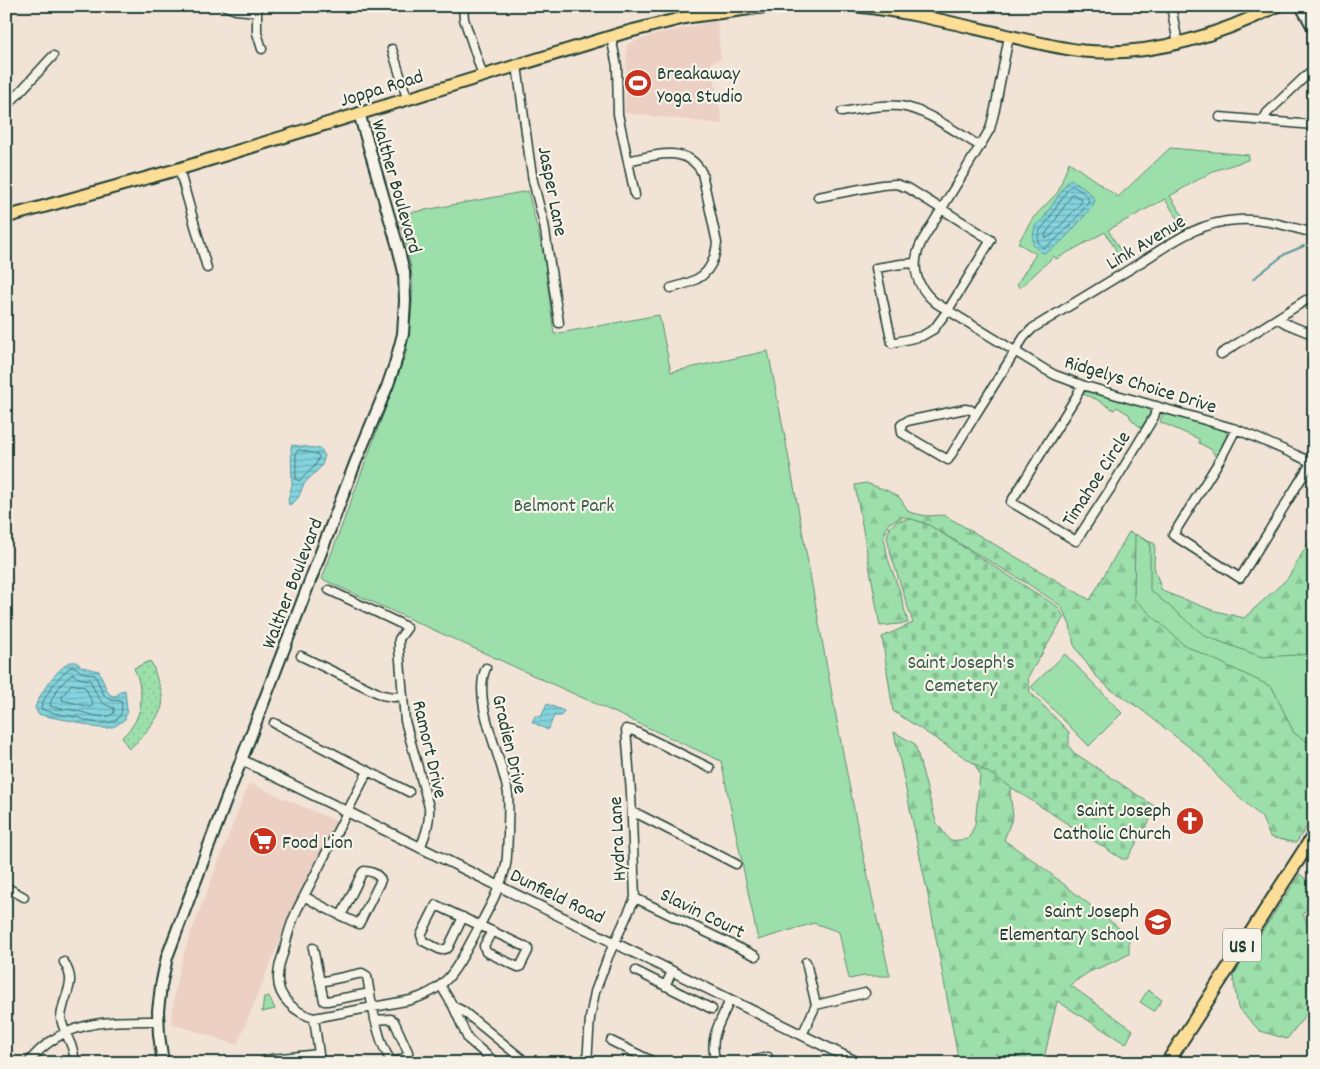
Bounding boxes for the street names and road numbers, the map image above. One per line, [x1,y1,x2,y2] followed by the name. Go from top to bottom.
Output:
[337,64,427,116] street label: Joppa Road
[363,117,428,257] street label: Walther Boulevard
[529,144,573,239] street label: Jasper Lane
[1101,209,1192,278] street label: Link Avenue
[1061,349,1220,422] street label: Ridgelys Choice Drive
[1056,426,1139,533] street label: Timahoe Circle
[256,515,332,654] street label: Walther Boulevard
[483,692,533,797] street label: Gradien Drive
[403,698,453,802] street label: Ramort Drive
[603,796,635,882] street label: Hydra Lane
[505,863,609,933] street label: Dunfield Road
[655,882,749,947] street label: Slavin Court
[1223,928,1261,962] road number: US 1

